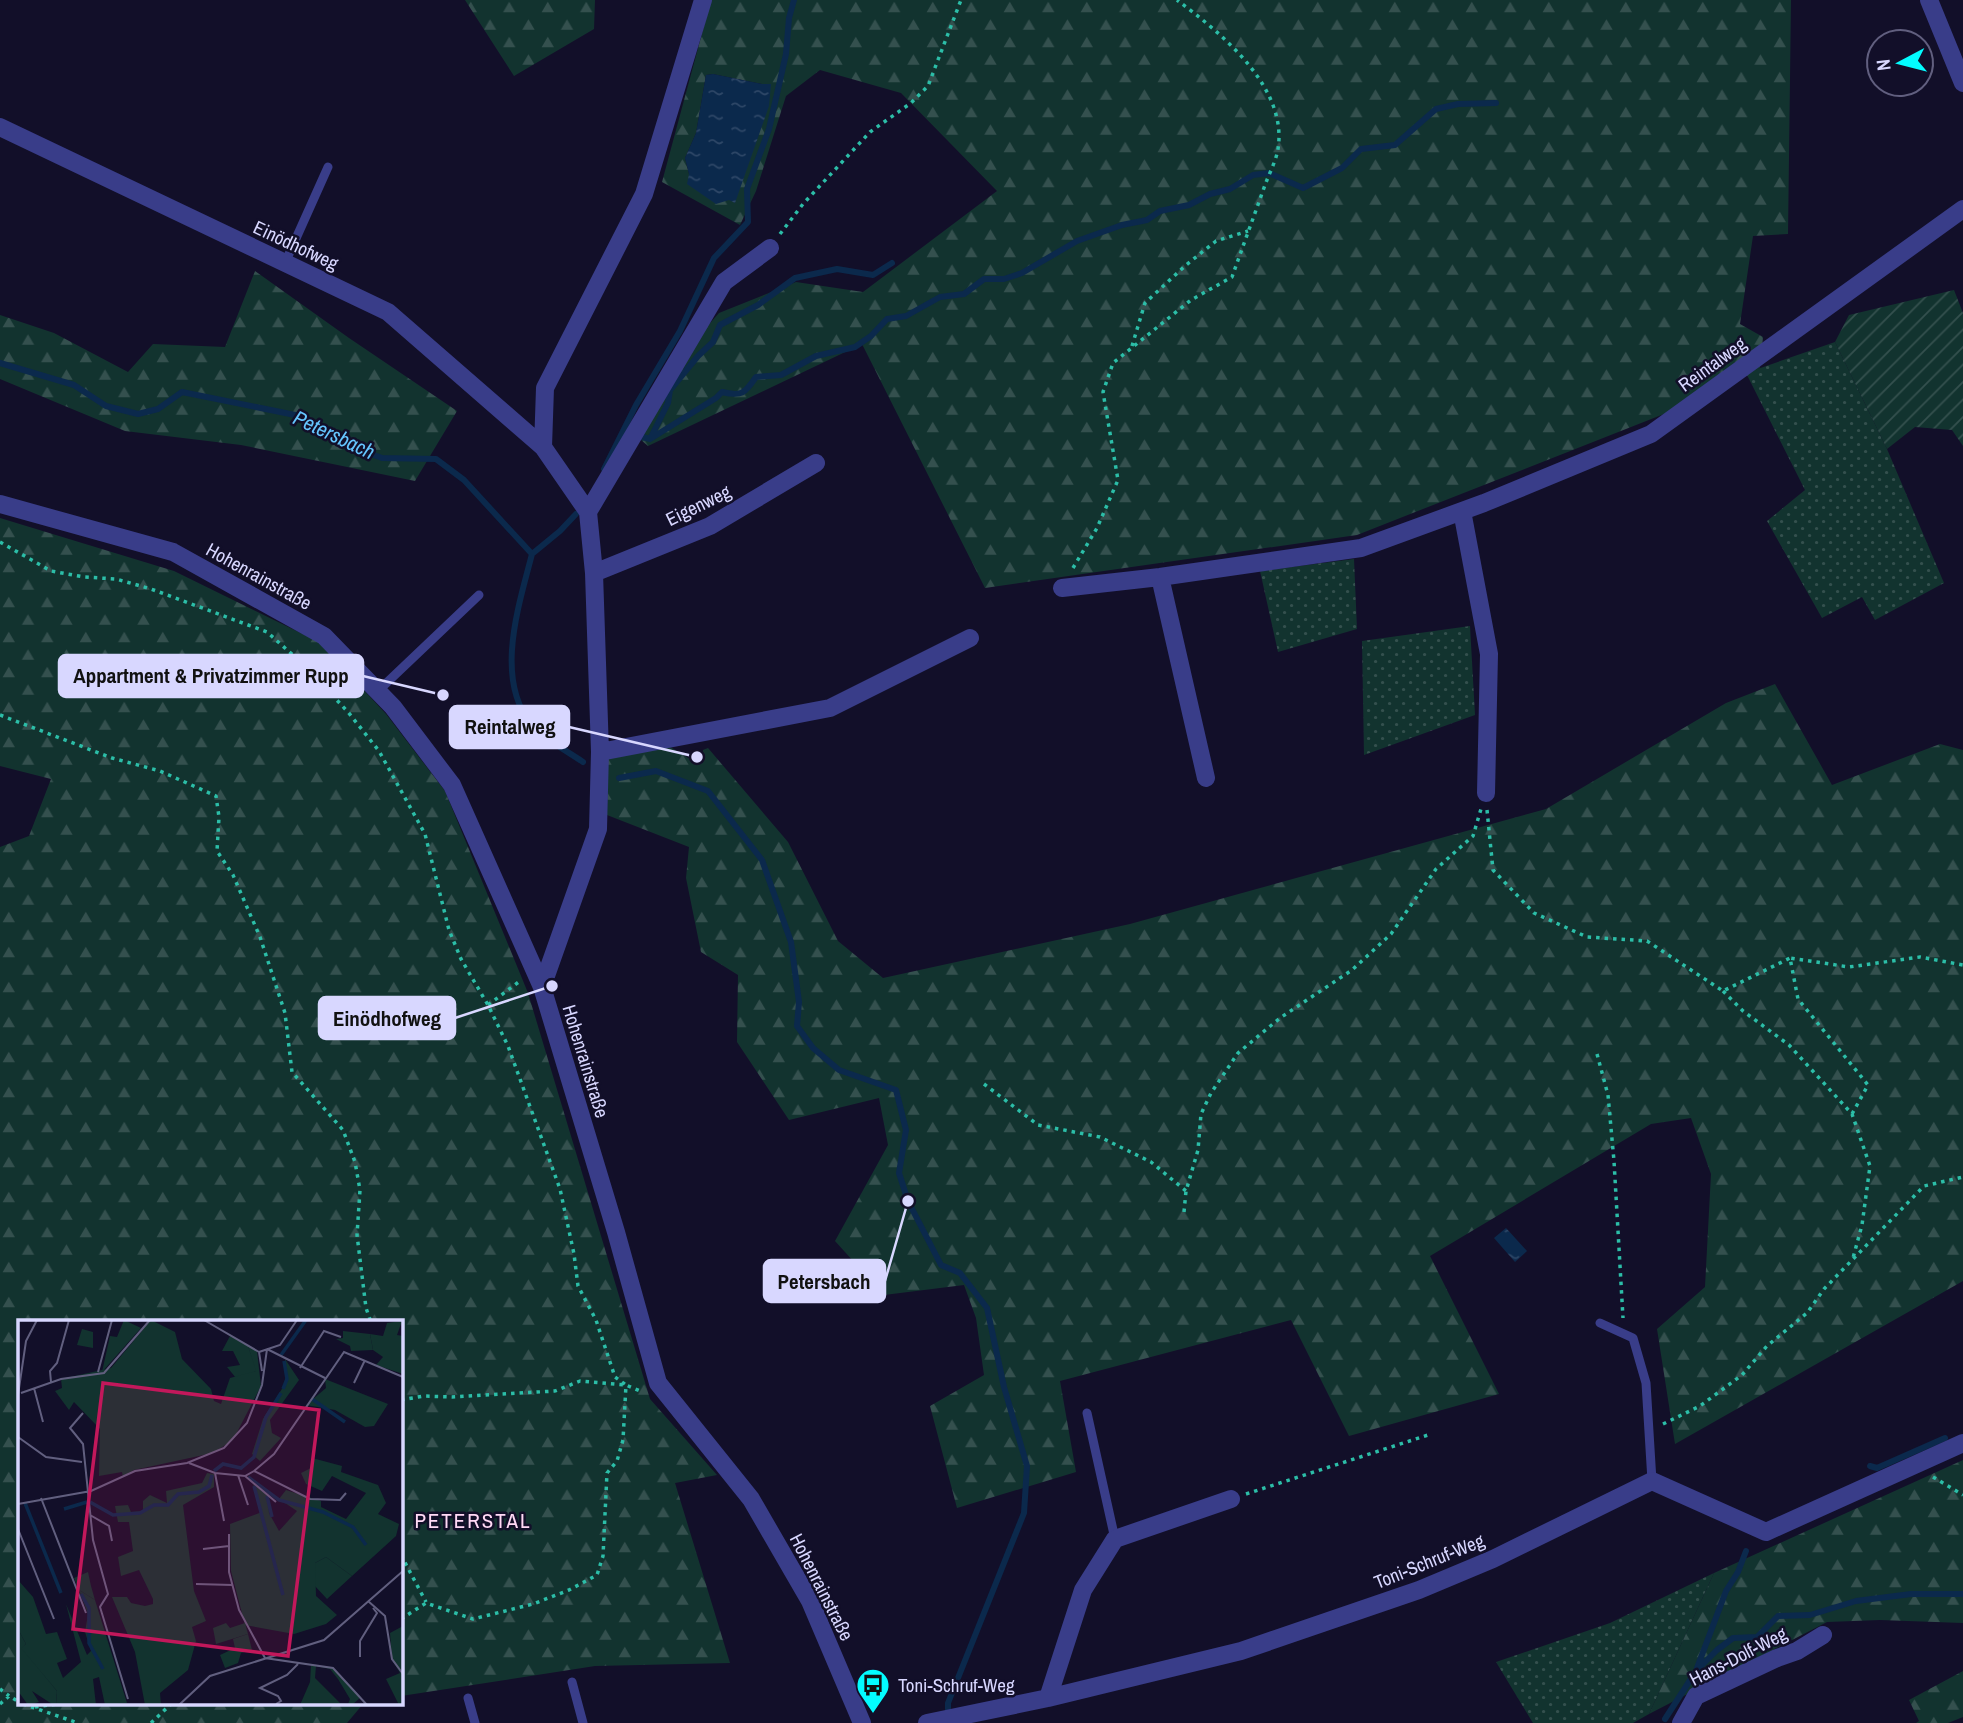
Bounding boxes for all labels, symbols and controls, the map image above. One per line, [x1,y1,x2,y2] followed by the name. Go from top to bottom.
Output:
[1865,28,1935,98] north arrow
[1870,58,1897,72] text: N
[249,214,343,276] street label: Einödhofweg
[1673,330,1751,397] street label: Reintalweg
[289,403,380,466] water label: Petersbach
[661,478,735,532] street label: Eigenweg
[202,536,316,616] street label: Hohenrainstraße
[59,655,363,697] callout: Appartment & Privatzimmer Rupp
[73,661,349,690] text: Appartment & Privatzimmer Rupp
[450,706,569,748] callout: Reintalweg
[465,712,556,741] text: Reintalweg
[319,997,455,1039] callout: Einödhofweg
[556,1001,616,1121] street label: Hohenrainstraße
[333,1004,442,1033] text: Einödhofweg
[764,1260,885,1302] callout: Petersbach
[778,1267,870,1296] text: Petersbach
[18,1320,402,1706] inset map
[414,1506,532,1535] district label: PETERSTAL
[1370,1527,1488,1595] street label: Toni-Schruf-Weg
[784,1529,860,1645] street label: Hohenrainstraße
[1685,1620,1792,1692] street label: Hans-Dolf-Weg
[854,1666,892,1715] bus stop icon: Toni-Schruf-Weg
[898,1672,1015,1698] place label: Toni-Schruf-Weg

